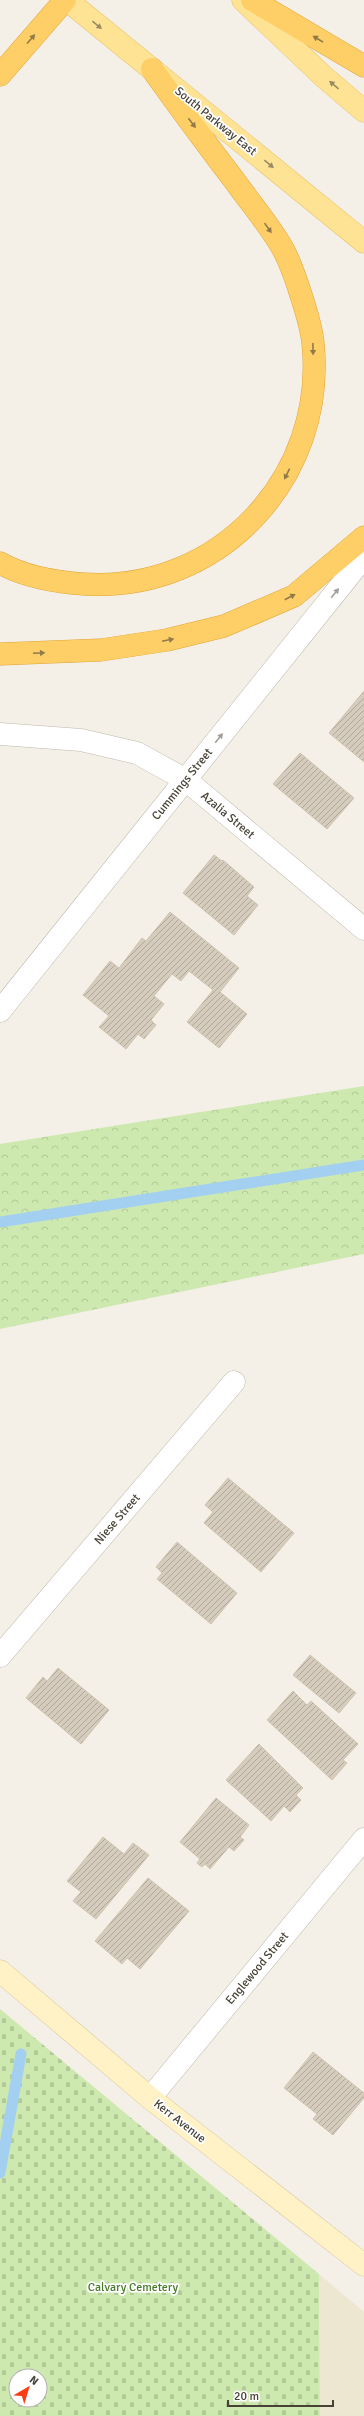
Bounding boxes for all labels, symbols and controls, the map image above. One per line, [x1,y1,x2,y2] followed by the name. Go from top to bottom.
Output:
[92,20,103,29] one-way arrow
[27,33,36,44] one-way arrow
[312,36,324,43] one-way arrow
[329,81,340,90] one-way arrow
[172,84,260,159] street label: South Parkway East
[187,118,196,129] one-way arrow
[264,160,275,169] one-way arrow
[264,223,272,233] one-way arrow
[310,343,317,355] one-way arrow
[284,468,290,480] one-way arrow
[331,588,339,599] one-way arrow
[284,594,296,600] one-way arrow
[162,636,174,642] one-way arrow
[33,650,45,657] one-way arrow
[214,733,223,744] one-way arrow
[149,745,216,823] street label: Cummings Street
[198,789,258,842] street label: Azalia Street
[91,1491,144,1548] street label: Niese Street
[223,1929,292,2008] street label: Englewood Street
[151,2096,209,2146] street label: Kerr Avenue
[88,2280,179,2295] park label: Calvary Cemetery
[8,2368,48,2408] north arrow
[27,2373,41,2388] text: N
[228,2382,333,2408] scale bar
[234,2389,259,2404] text: 20 m

